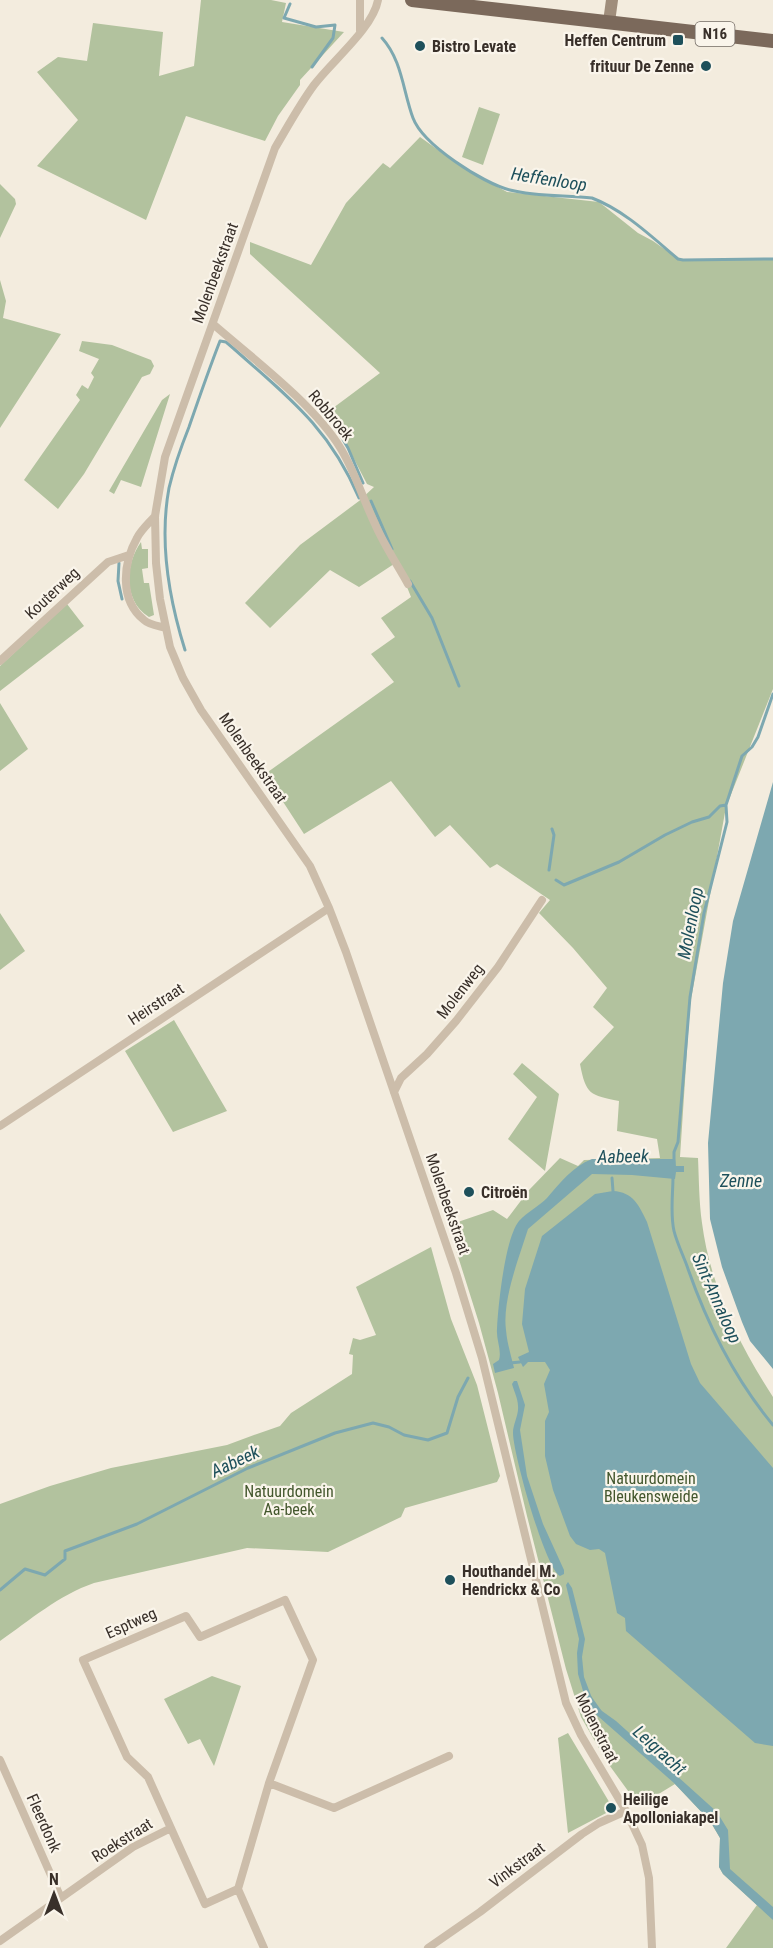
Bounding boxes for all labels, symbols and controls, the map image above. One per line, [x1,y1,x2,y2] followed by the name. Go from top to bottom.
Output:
[696,22,734,46] road number: N16
[564,31,666,50] place label: Heffen Centrum
[671,33,685,47] marker: Heffen Centrum
[432,37,517,56] place label: Bistro Levate
[413,39,427,53] marker: Bistro Levate
[590,57,694,76] place label: frituur De Zenne
[699,59,713,73] marker: frituur De Zenne
[510,163,588,195] water label: Heffenloop
[188,220,242,326] street label: Molenbeekstraat
[305,386,358,445] street label: Robbroek
[21,563,83,623] street label: Kouterweg
[215,709,291,807] street label: Molenbeekstraat
[673,885,707,961] water label: Molenloop
[433,960,487,1022] street label: Molenweg
[125,979,188,1029] street label: Heirstraat
[596,1145,650,1167] water label: Aabeek
[422,1151,474,1257] street label: Molenbeekstraat
[719,1170,762,1191] water label: Zenne
[481,1183,528,1202] place label: Citroën
[462,1185,476,1199] marker: Citroën
[688,1250,746,1346] water label: Sint-Annaloop
[206,1440,264,1482] water label: Aabeek
[604,1469,698,1506] park label: Natuurdomein Bleukensweide
[244,1482,334,1519] park label: Natuurdomein Aa-beek
[462,1562,561,1599] place label: Houthandel M. Hendrickx & Co
[443,1573,457,1587] marker: Houthandel M. Hendrickx & Co
[103,1603,159,1643] street label: Esptweg
[571,1690,623,1766] street label: Molenstraat
[629,1721,691,1780] water label: Leigracht
[623,1790,718,1827] place label: Heilige Apolloniakapel
[23,1791,66,1856] street label: Fleerdonk
[604,1801,618,1815] marker: Heilige Apolloniakapel
[88,1814,156,1866] street label: Roekstraat
[486,1838,549,1892] street label: Vinkstraat
[24,1864,84,1924] north arrow
[49,1870,59,1889] text: N

